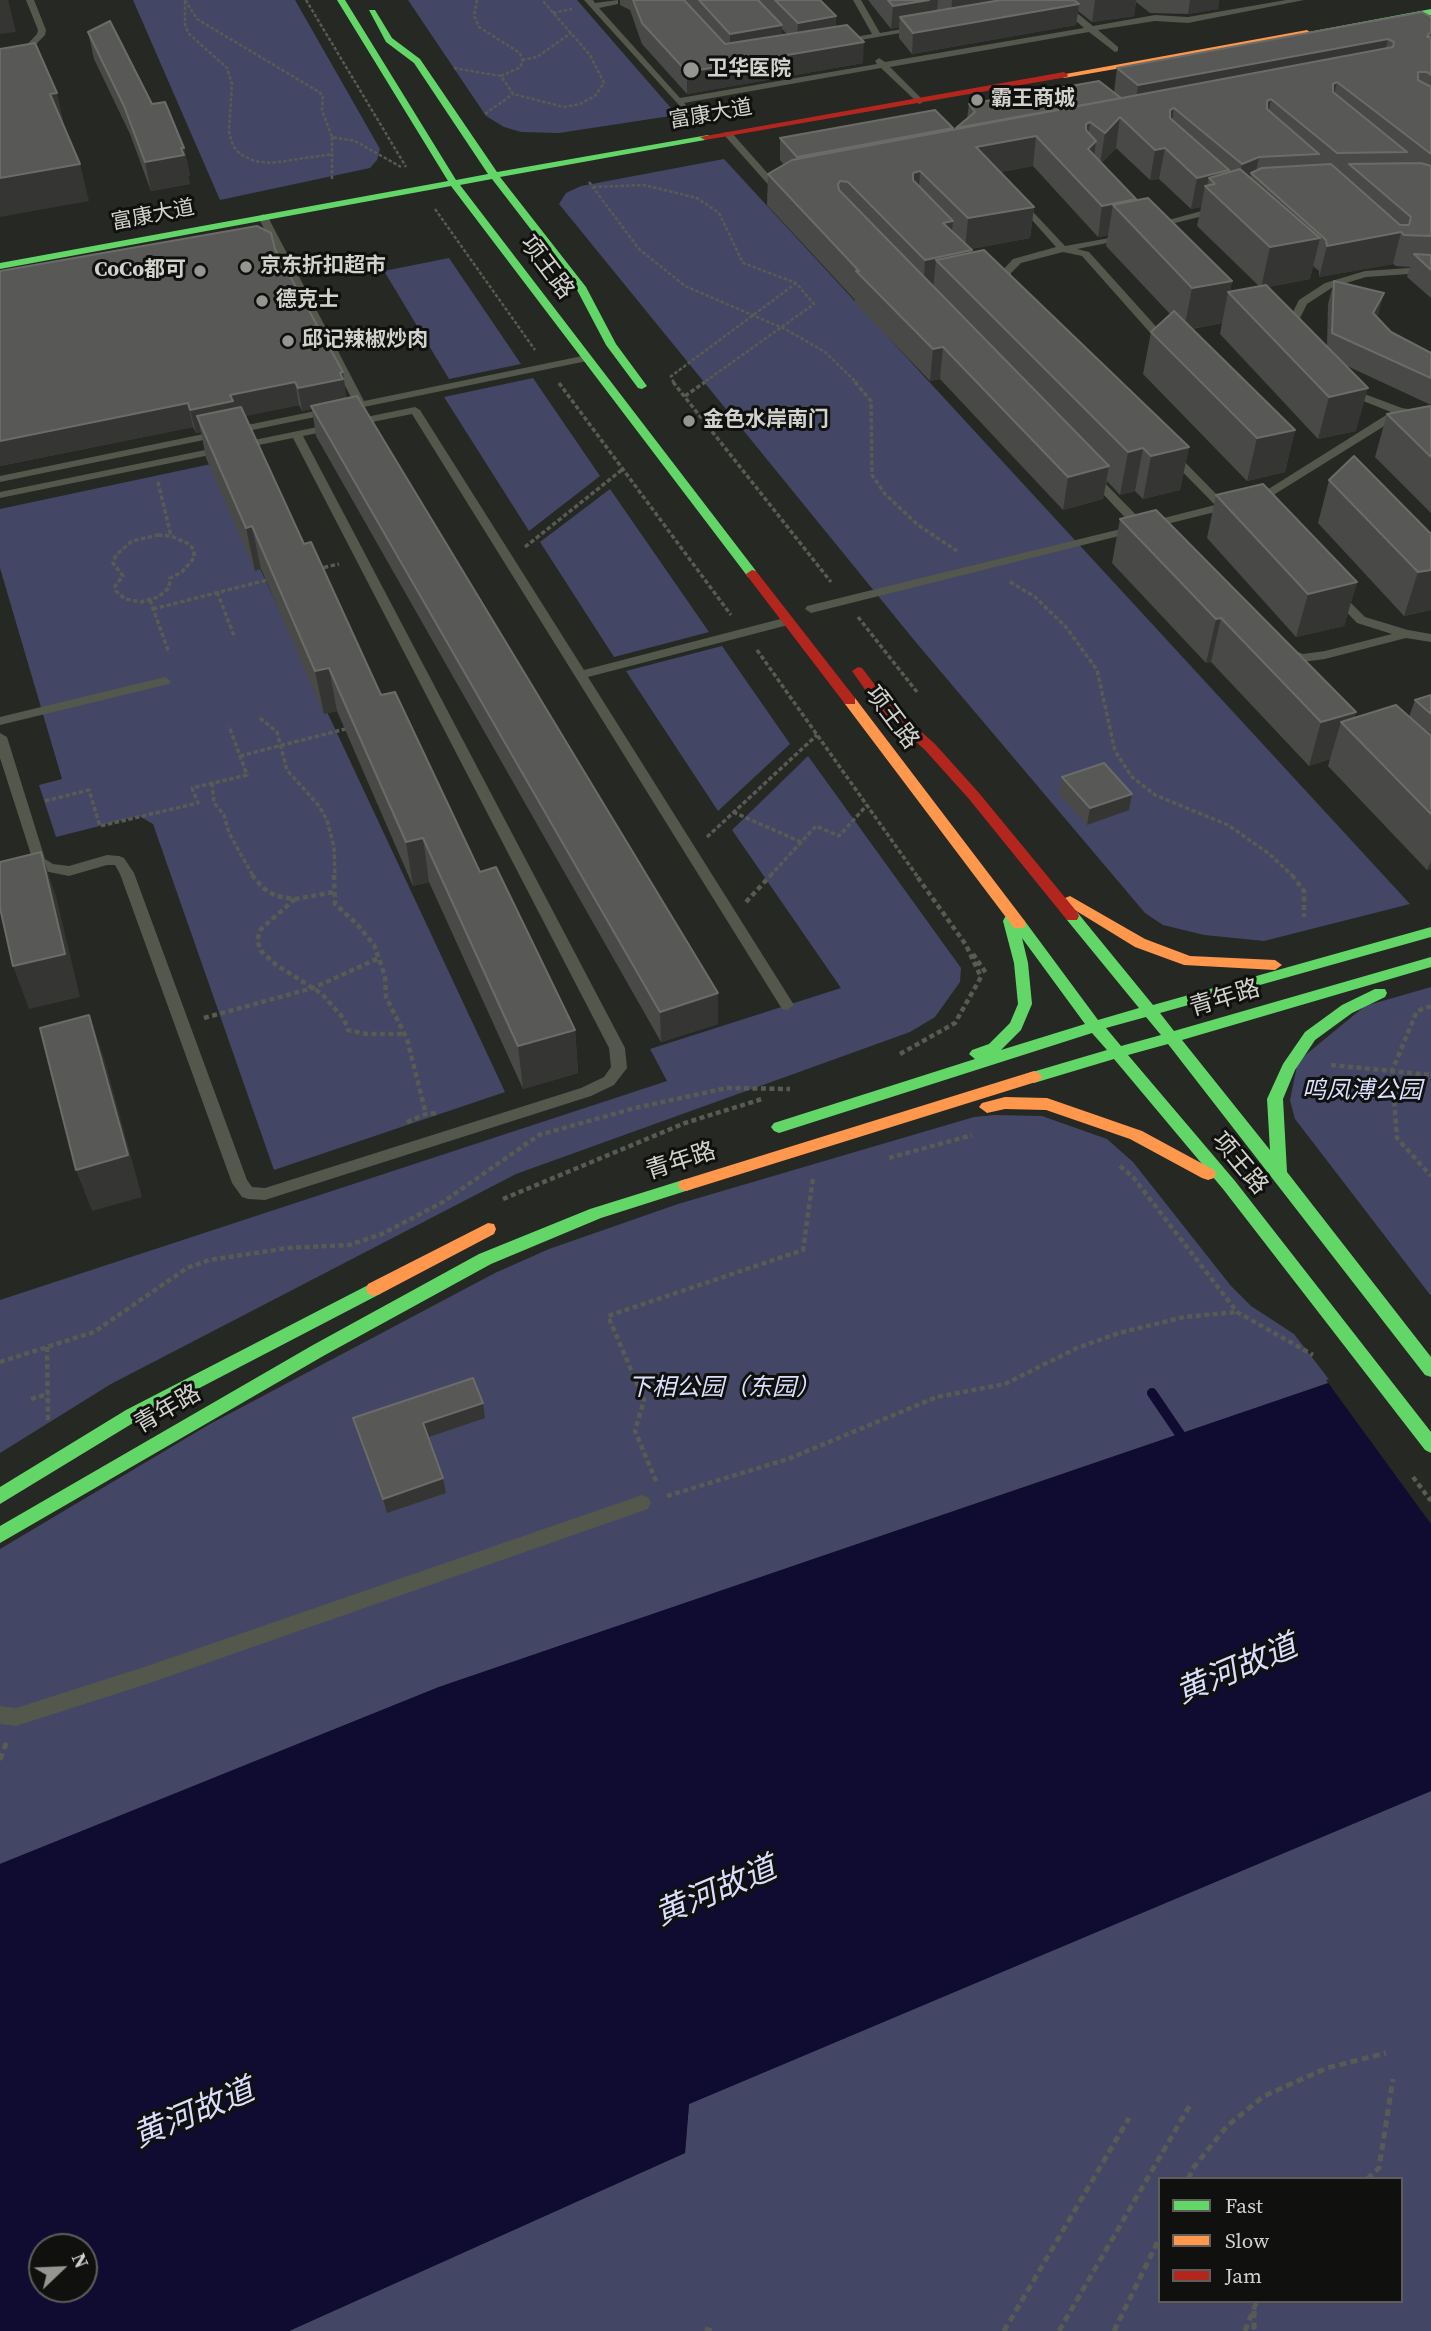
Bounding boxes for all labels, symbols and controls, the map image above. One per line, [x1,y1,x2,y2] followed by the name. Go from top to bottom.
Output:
[707,57,791,83] place label: 卫华医院
[681,60,701,80] marker: 卫华医院
[991,87,1075,113] place label: 霸王商城
[969,92,985,108] marker: 霸王商城
[667,95,755,135] street label: 富康大道
[109,196,197,236] street label: 富康大道
[513,231,579,305] street label: 项王路
[260,254,386,280] place label: 京东折扣超市
[94,258,186,284] place label: CoCo都可
[238,259,254,275] marker: 京东折扣超市
[192,263,208,279] marker: CoCo都可
[276,288,339,314] place label: 德克士
[254,293,270,309] marker: 德克士
[302,328,428,354] place label: 邱记辣椒炒肉
[280,333,296,349] marker: 邱记辣椒炒肉
[703,408,829,434] place label: 金色水岸南门
[681,413,697,429] marker: 金色水岸南门
[858,681,924,755] street label: 项王路
[1186,975,1264,1023] street label: 青年路
[1302,1078,1422,1106] park label: 鸣凤溥公园
[1205,1127,1273,1201] street label: 项王路
[642,1137,720,1187] street label: 青年路
[628,1375,820,1403] park label: 下相公园（东园）
[130,1380,206,1440] street label: 青年路
[1171,1628,1303,1714] water label: 黄河故道
[650,1850,782,1936] water label: 黄河故道
[128,2072,260,2158] water label: 黄河故道
[1158,2177,1403,2303] legend
[1225,2191,1263,2220] text: Fast
[1225,2226,1269,2255] text: Slow
[28,2233,98,2303] north arrow
[66,2249,95,2272] text: N
[1225,2261,1262,2290] text: Jam

